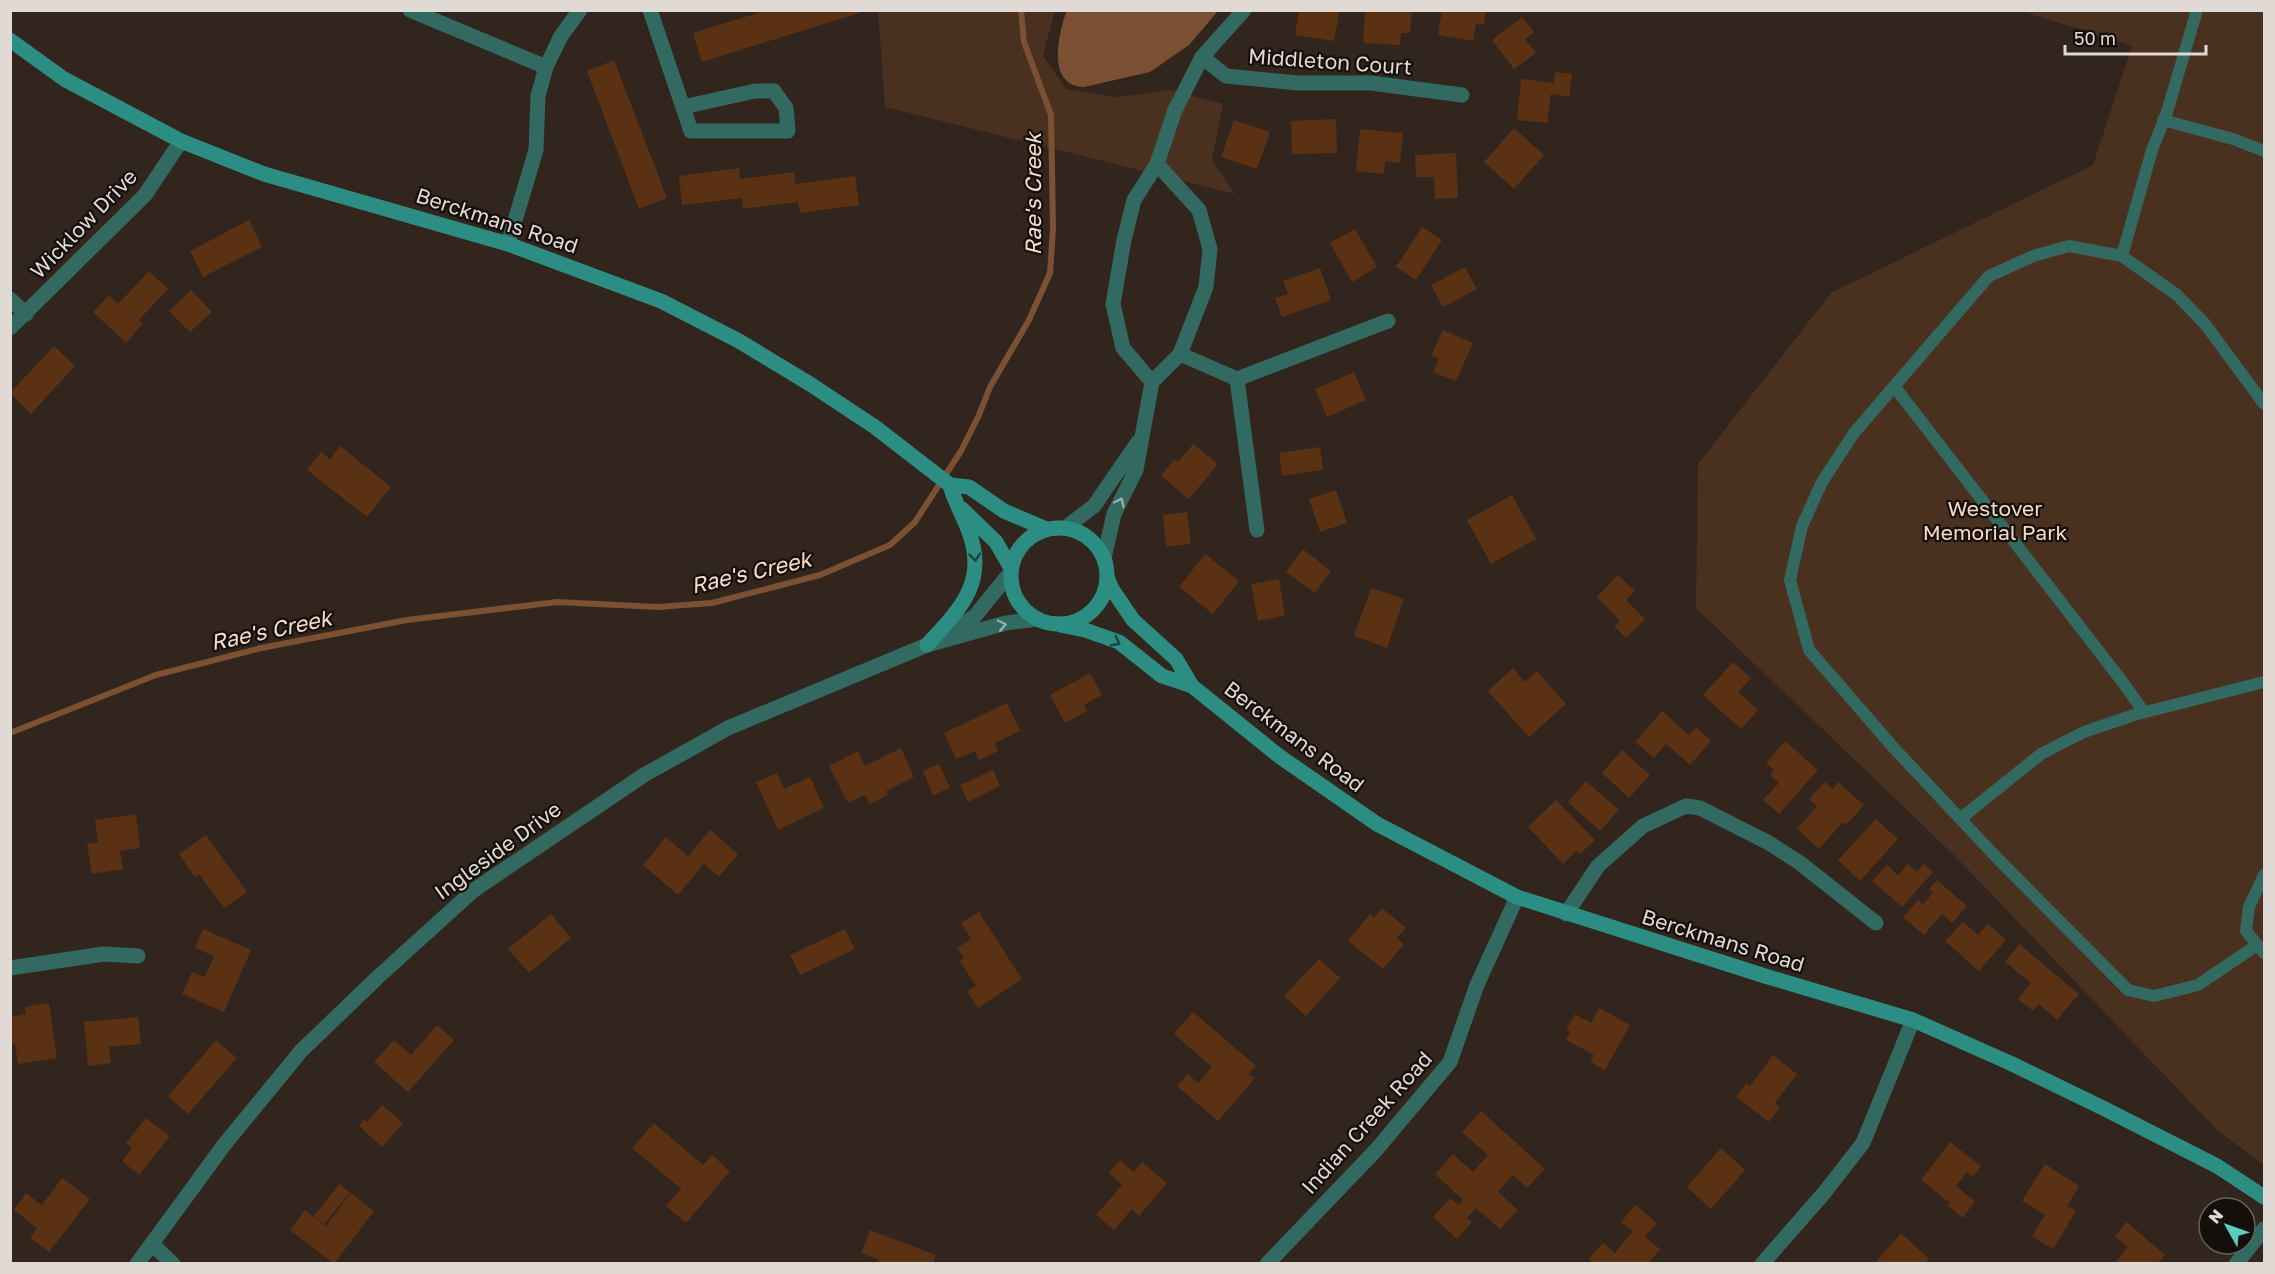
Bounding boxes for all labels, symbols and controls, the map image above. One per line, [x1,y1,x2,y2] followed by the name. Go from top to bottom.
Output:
[2065,18,2206,56] scale bar
[2074,27,2116,49] text: 50 m
[1247,42,1413,80] street label: Middleton Court
[1019,130,1046,255] water label: Rae's Creek
[25,163,142,284] street label: Wicklow Drive
[413,182,582,258] street label: Berckmans Road
[1923,495,2067,545] park label: Westover Memorial Park
[1113,497,1125,508] one-way arrow
[688,544,816,598] water label: Rae's Creek
[968,553,981,562] one-way arrow
[208,603,336,656] water label: Rae's Creek
[997,619,1007,632] one-way arrow
[1109,634,1120,646] one-way arrow
[1219,675,1370,797] street label: Berckmans Road
[429,796,566,905] street label: Ingleside Drive
[1639,903,1808,977] street label: Berckmans Road
[1295,1046,1437,1199] street label: Indian Creek Road
[2197,1196,2257,1256] north arrow
[2204,1205,2227,1227] text: N

